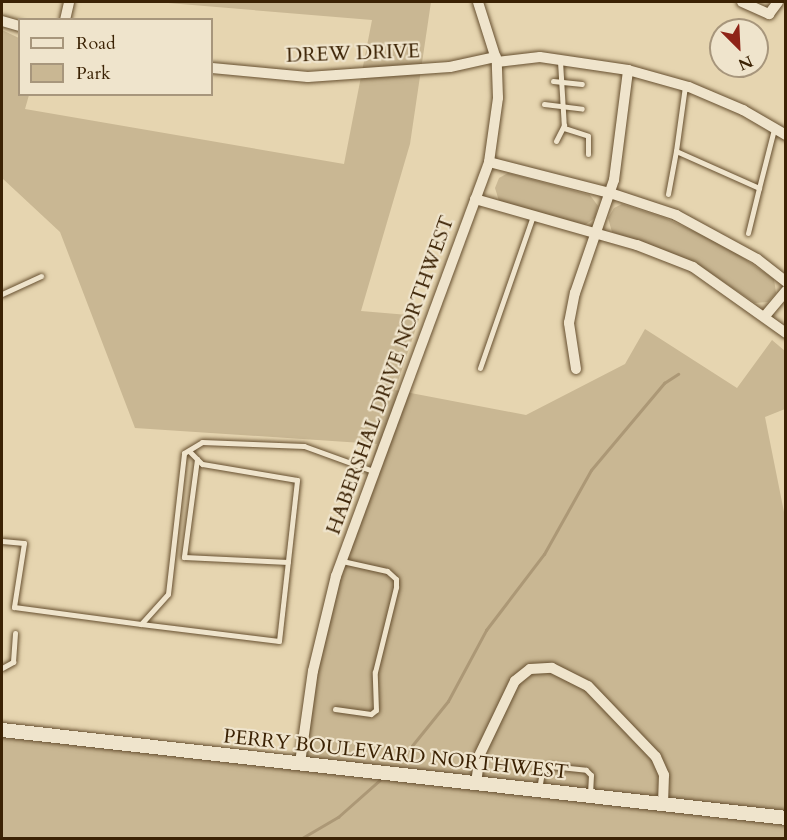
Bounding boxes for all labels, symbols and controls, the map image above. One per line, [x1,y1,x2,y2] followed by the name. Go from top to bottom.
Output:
[18,18,213,96] legend
[709,18,769,78] north arrow
[76,31,116,56] text: Road
[286,39,420,67] street label: DREW DRIVE
[735,50,756,75] text: N
[76,61,111,86] text: Park
[321,212,459,538] street label: HABERSHAL DRIVE NORTHWEST
[222,724,570,784] street label: PERRY BOULEVARD NORTHWEST

